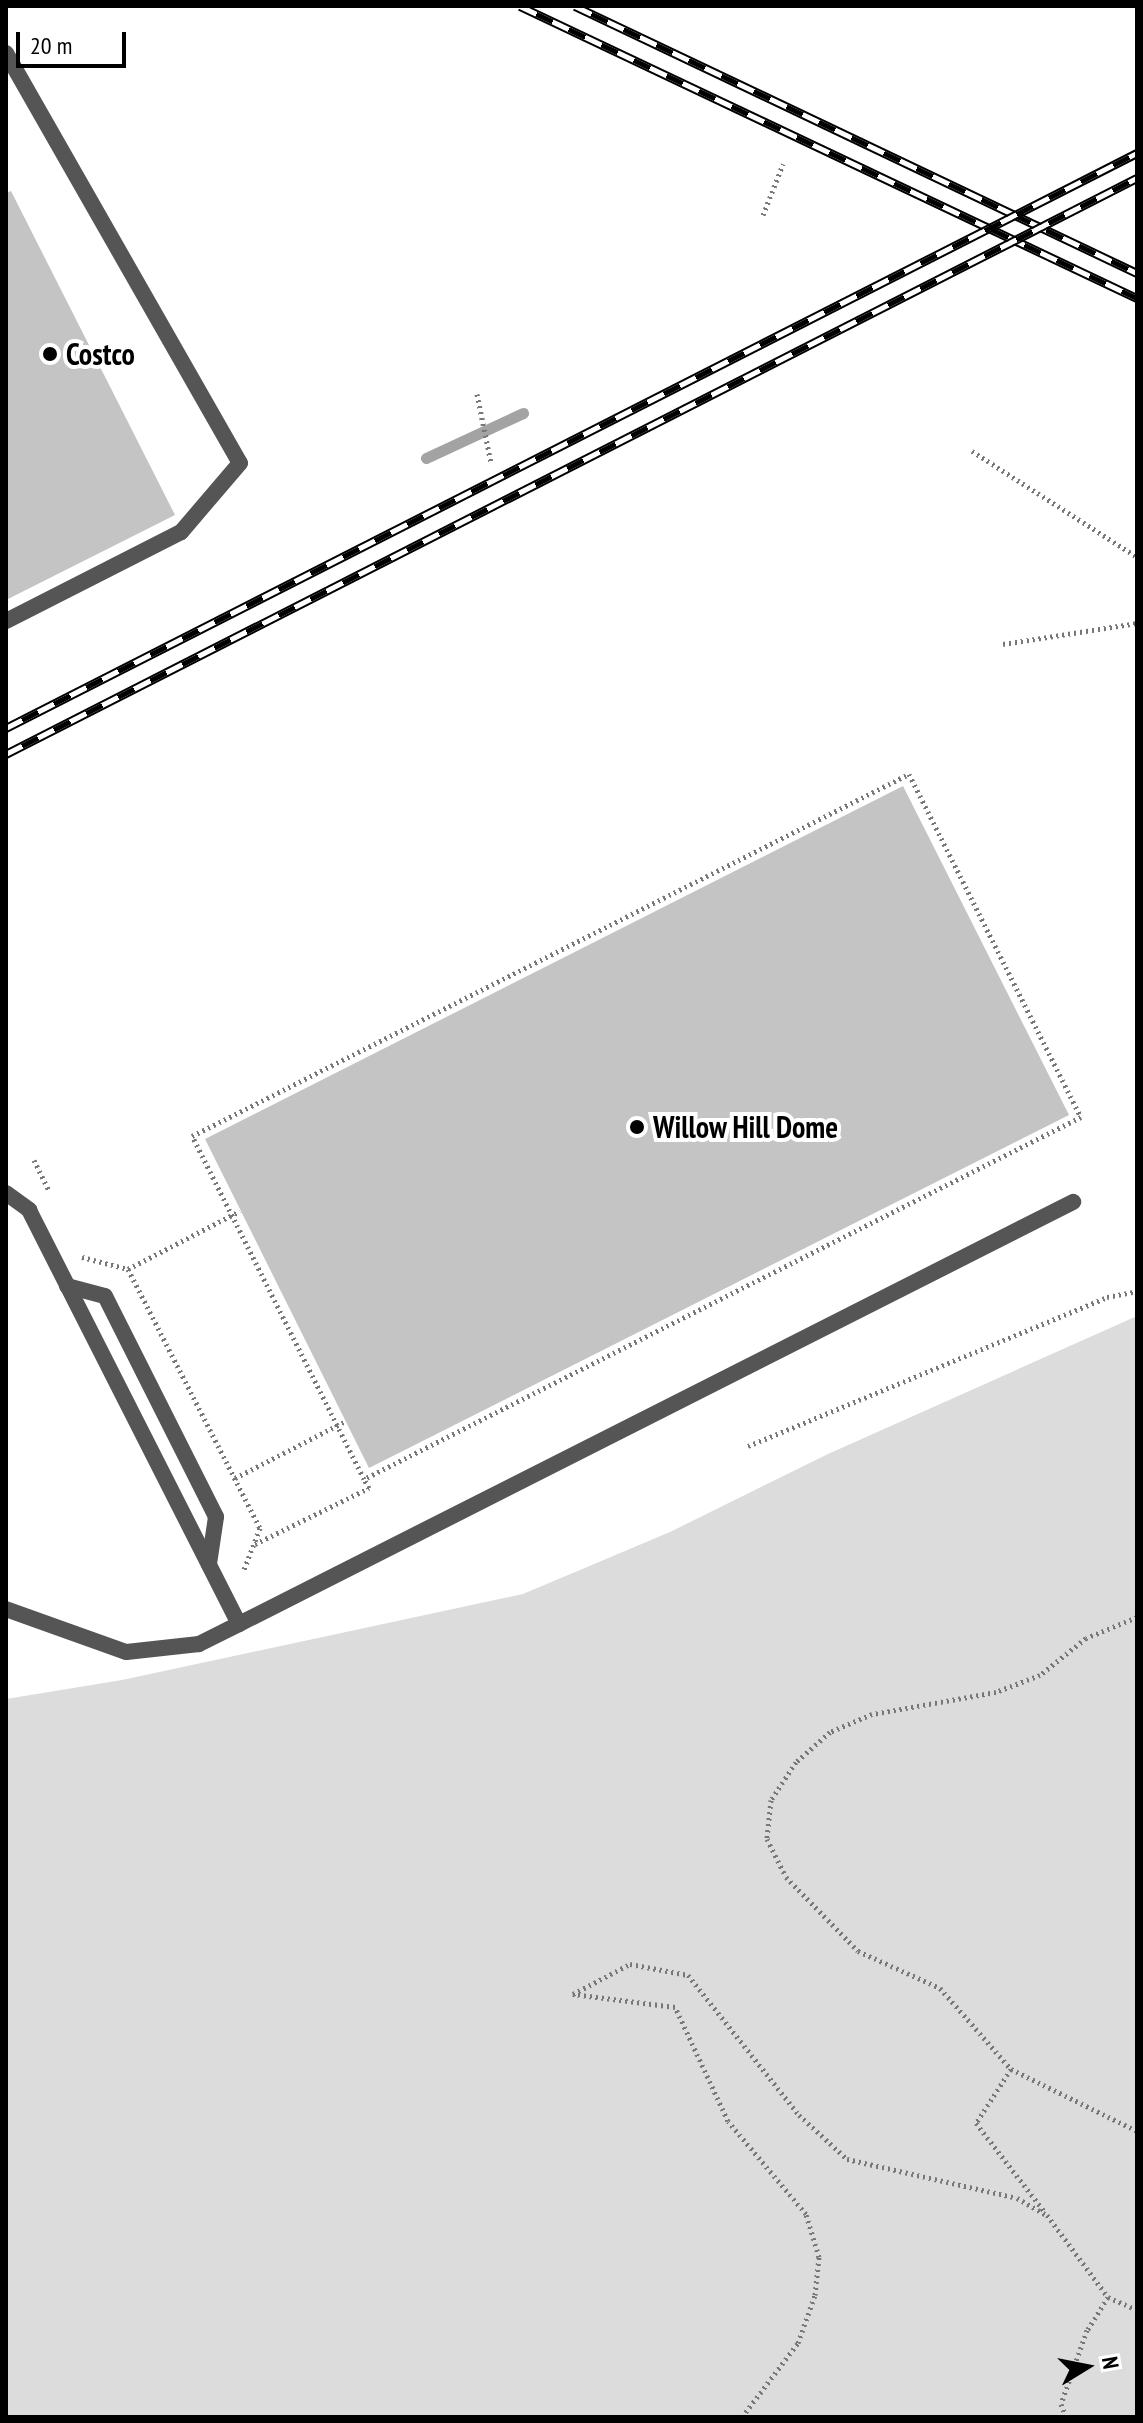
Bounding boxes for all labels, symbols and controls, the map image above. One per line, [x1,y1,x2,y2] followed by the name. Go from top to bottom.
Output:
[20,16,130,66] scale bar
[30,30,72,61] text: 20 m
[66,336,135,372] place label: Costco
[41,345,59,363] marker: Costco
[653,1109,839,1145] place label: Willow Hill Dome
[628,1118,646,1136] marker: Willow Hill Dome
[1047,2327,1127,2407] north arrow
[1096,2355,1125,2371] text: N

